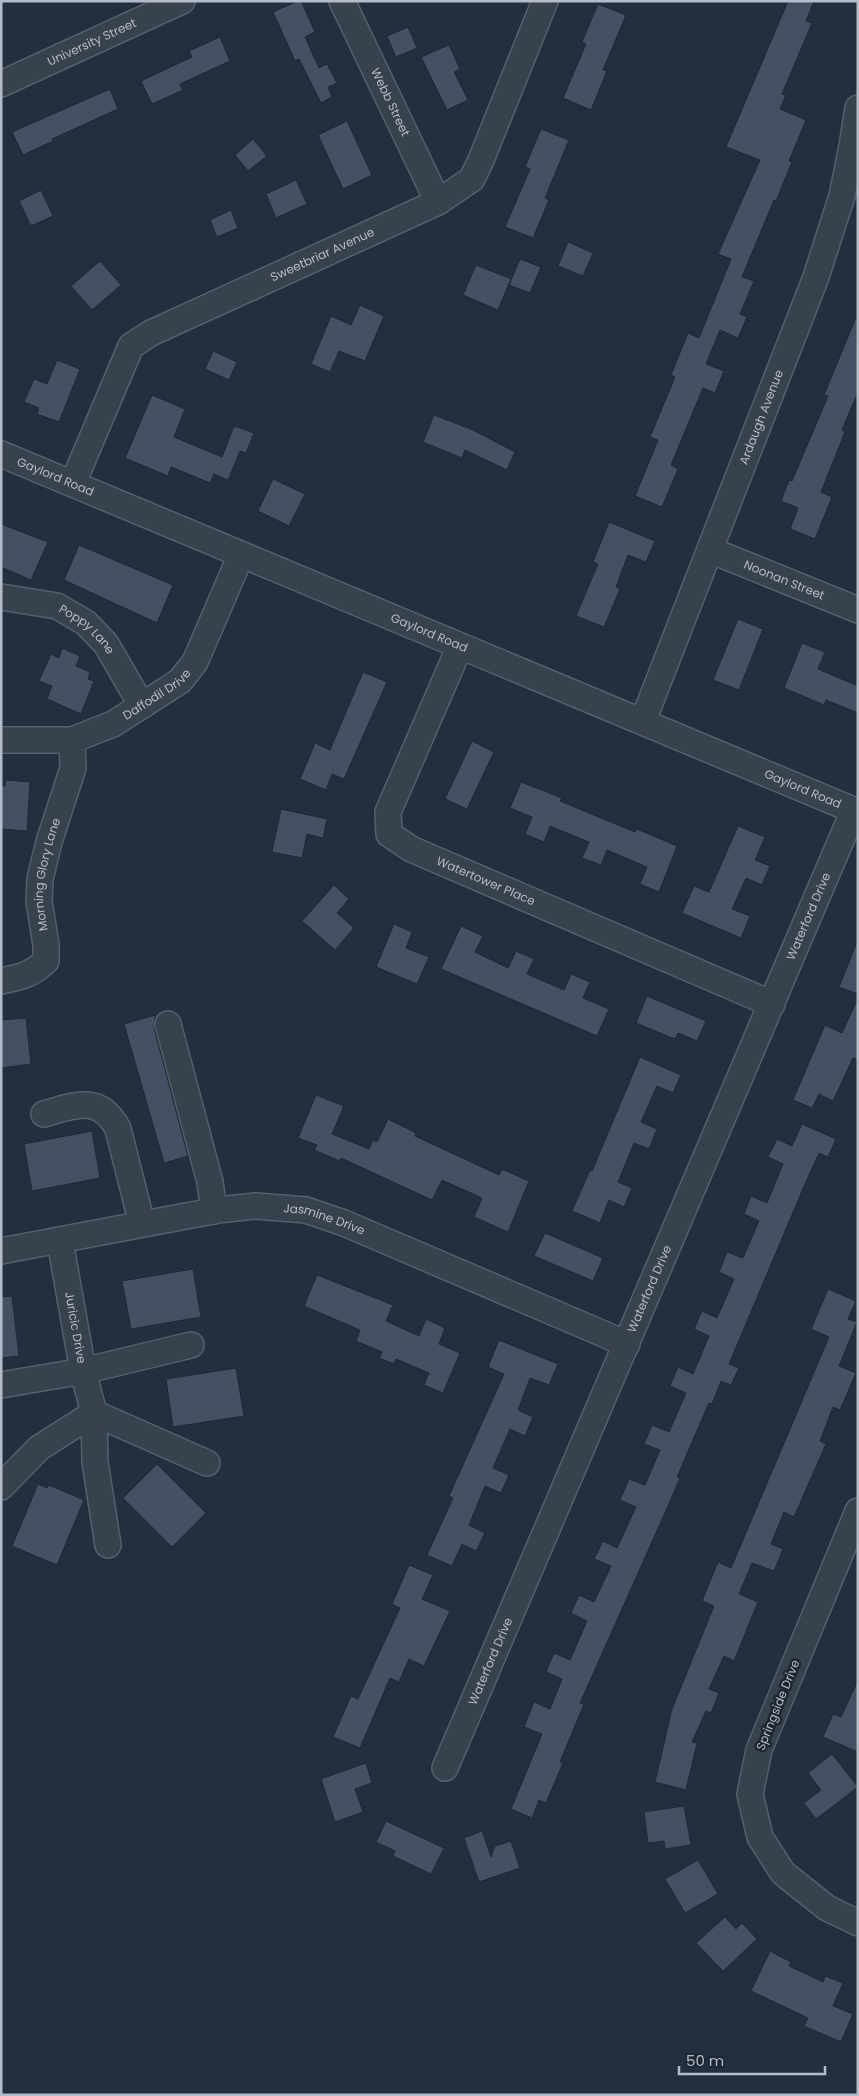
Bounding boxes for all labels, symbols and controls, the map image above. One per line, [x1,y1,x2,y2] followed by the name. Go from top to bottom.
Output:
[44,14,139,70] street label: University Street
[367,65,414,139] street label: Webb Street
[267,223,377,285] street label: Sweetbriar Avenue
[735,367,787,467] street label: Ardaugh Avenue
[15,453,97,500] street label: Gaylord Road
[741,556,827,604] street label: Noonan Street
[56,600,119,657] street label: Poppy Lane
[388,609,470,656] street label: Gaylord Road
[119,665,194,724] street label: Daffodil Drive
[762,765,844,812] street label: Gaylord Road
[30,816,64,932] street label: Morning Glory Lane
[434,852,538,909] street label: Watertower Place
[782,870,834,963] street label: Waterford Drive
[283,1199,368,1239] street label: Jasmine Drive
[623,1242,675,1335] street label: Waterford Drive
[61,1290,90,1365] street label: Juricic Drive
[464,1615,516,1708] street label: Waterford Drive
[752,1657,803,1753] street label: Springside Drive
[679,2044,825,2076] scale bar
[686,2050,724,2071] text: 50 m

